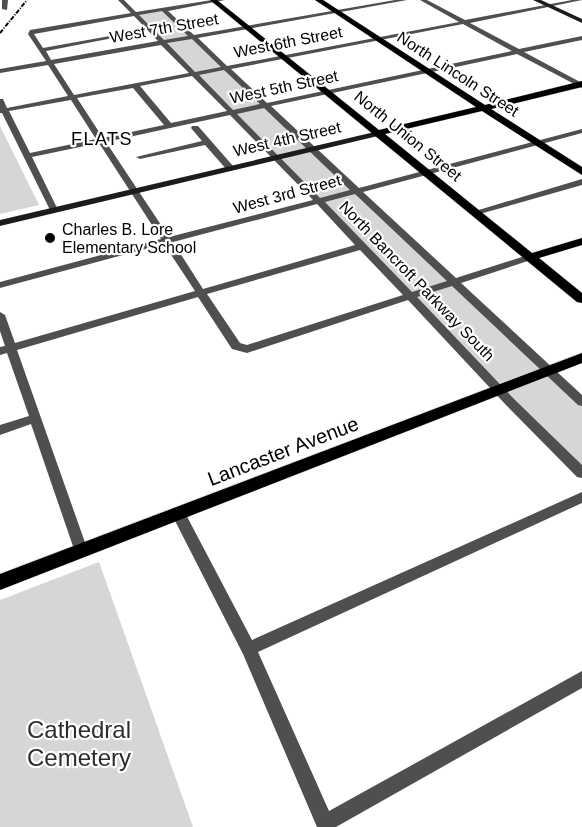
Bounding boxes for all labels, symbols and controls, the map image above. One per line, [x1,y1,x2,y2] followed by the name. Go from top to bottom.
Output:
[108,10,220,46] street label: West 7th Street
[232,23,344,61] street label: West 6th Street
[394,28,522,120] street label: North Lincoln Street
[228,67,340,107] street label: West 5th Street
[351,88,465,185] street label: North Union Street
[232,118,343,160] street label: West 4th Street
[71,129,133,149] district label: FLATS
[231,171,343,217] street label: West 3rd Street
[336,198,498,364] street label: North Bancroft Parkway South
[62,221,196,256] place label: Charles B. Lore Elementary School
[43,231,57,245] marker: Charles B. Lore Elementary School
[204,412,362,490] street label: Lancaster Avenue
[27,716,131,771] park label: Cathedral Cemetery

